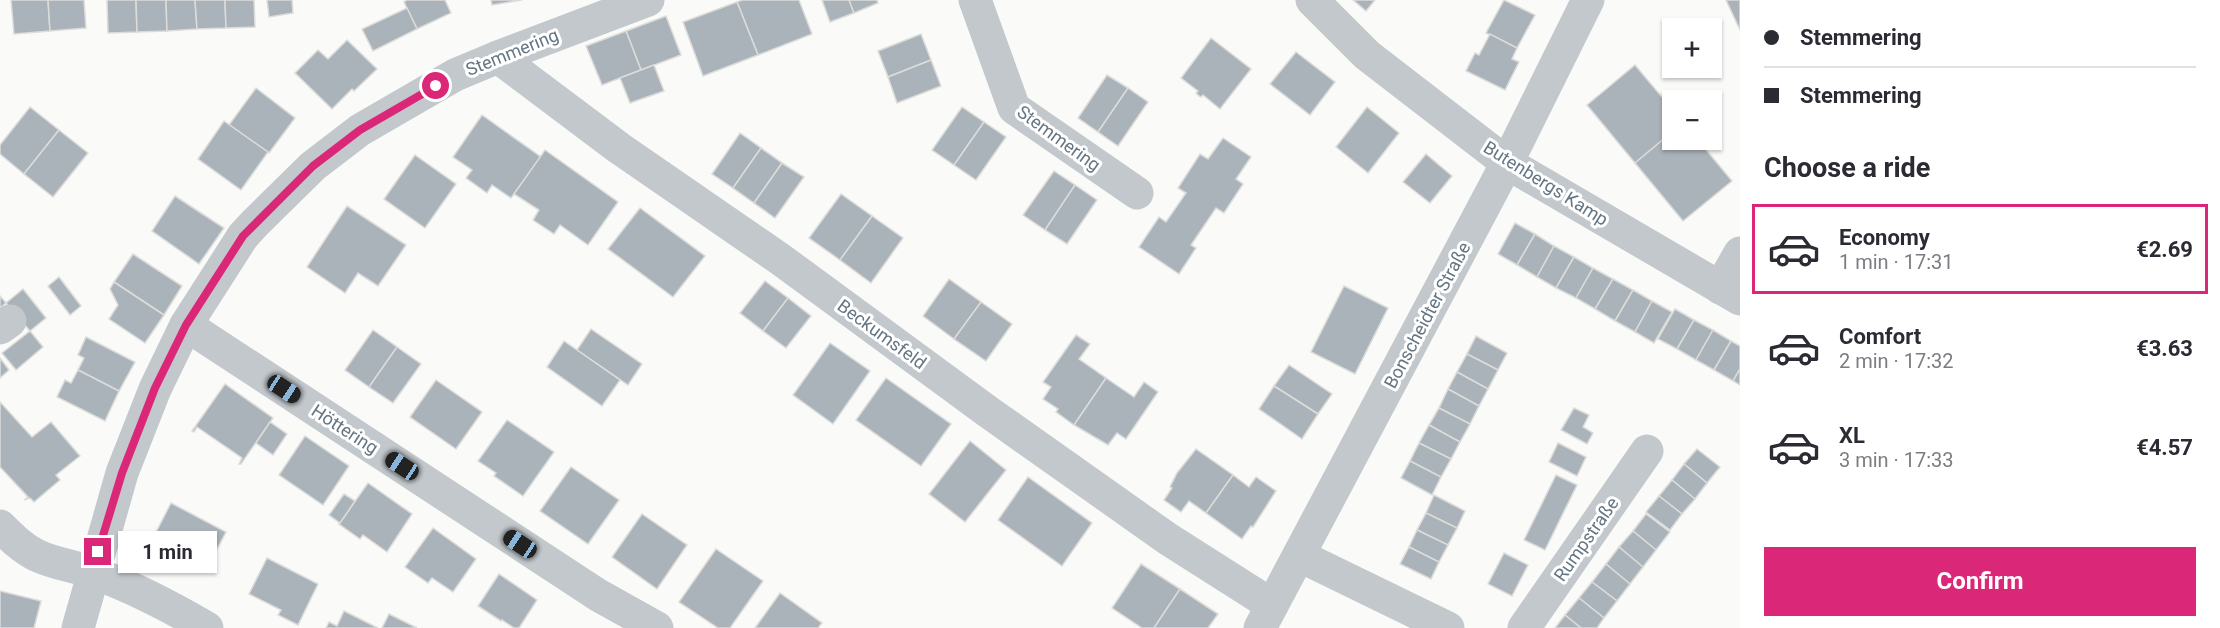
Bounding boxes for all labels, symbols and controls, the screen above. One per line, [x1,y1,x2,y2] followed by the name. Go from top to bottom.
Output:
[1662,18,1722,150] map controls
[1662,18,1722,78] button: +
[463,24,561,80] street label: Stemmering
[1800,25,1922,50] text: Stemmering
[422,72,449,99] route start
[1800,83,1922,108] text: Stemmering
[1662,90,1722,150] button: −
[1013,101,1105,175] street label: Stemmering
[1480,136,1612,230] street label: Butenbergs Kamp
[1764,152,1930,184] text: Choose a ride
[1767,222,1821,276] icon: car
[1839,225,1930,250] text: Economy
[2136,237,2193,262] text: €2.69
[1380,238,1474,392] street label: Bonscheidter Straße
[1839,250,1954,274] text: 1 min · 17:31
[834,295,930,373] street label: Beckumsfeld
[1767,321,1821,375] icon: car
[1839,324,1921,349] text: Comfort
[2136,336,2193,361] text: €3.63
[1839,349,1954,373] text: 2 min · 17:32
[264,372,304,406] car
[308,400,382,458] street label: Höttering
[1767,420,1821,474] icon: car
[1839,423,1865,448] text: XL
[2136,435,2193,460] text: €4.57
[1839,448,1954,472] text: 3 min · 17:33
[382,449,422,483] car
[1549,493,1623,585] street label: Rumpstraße
[500,527,540,561] car
[119,531,218,573] callout: 1 min
[84,538,111,565] route end
[142,540,193,564] text: 1 min
[1764,547,2196,616] button: Confirm

